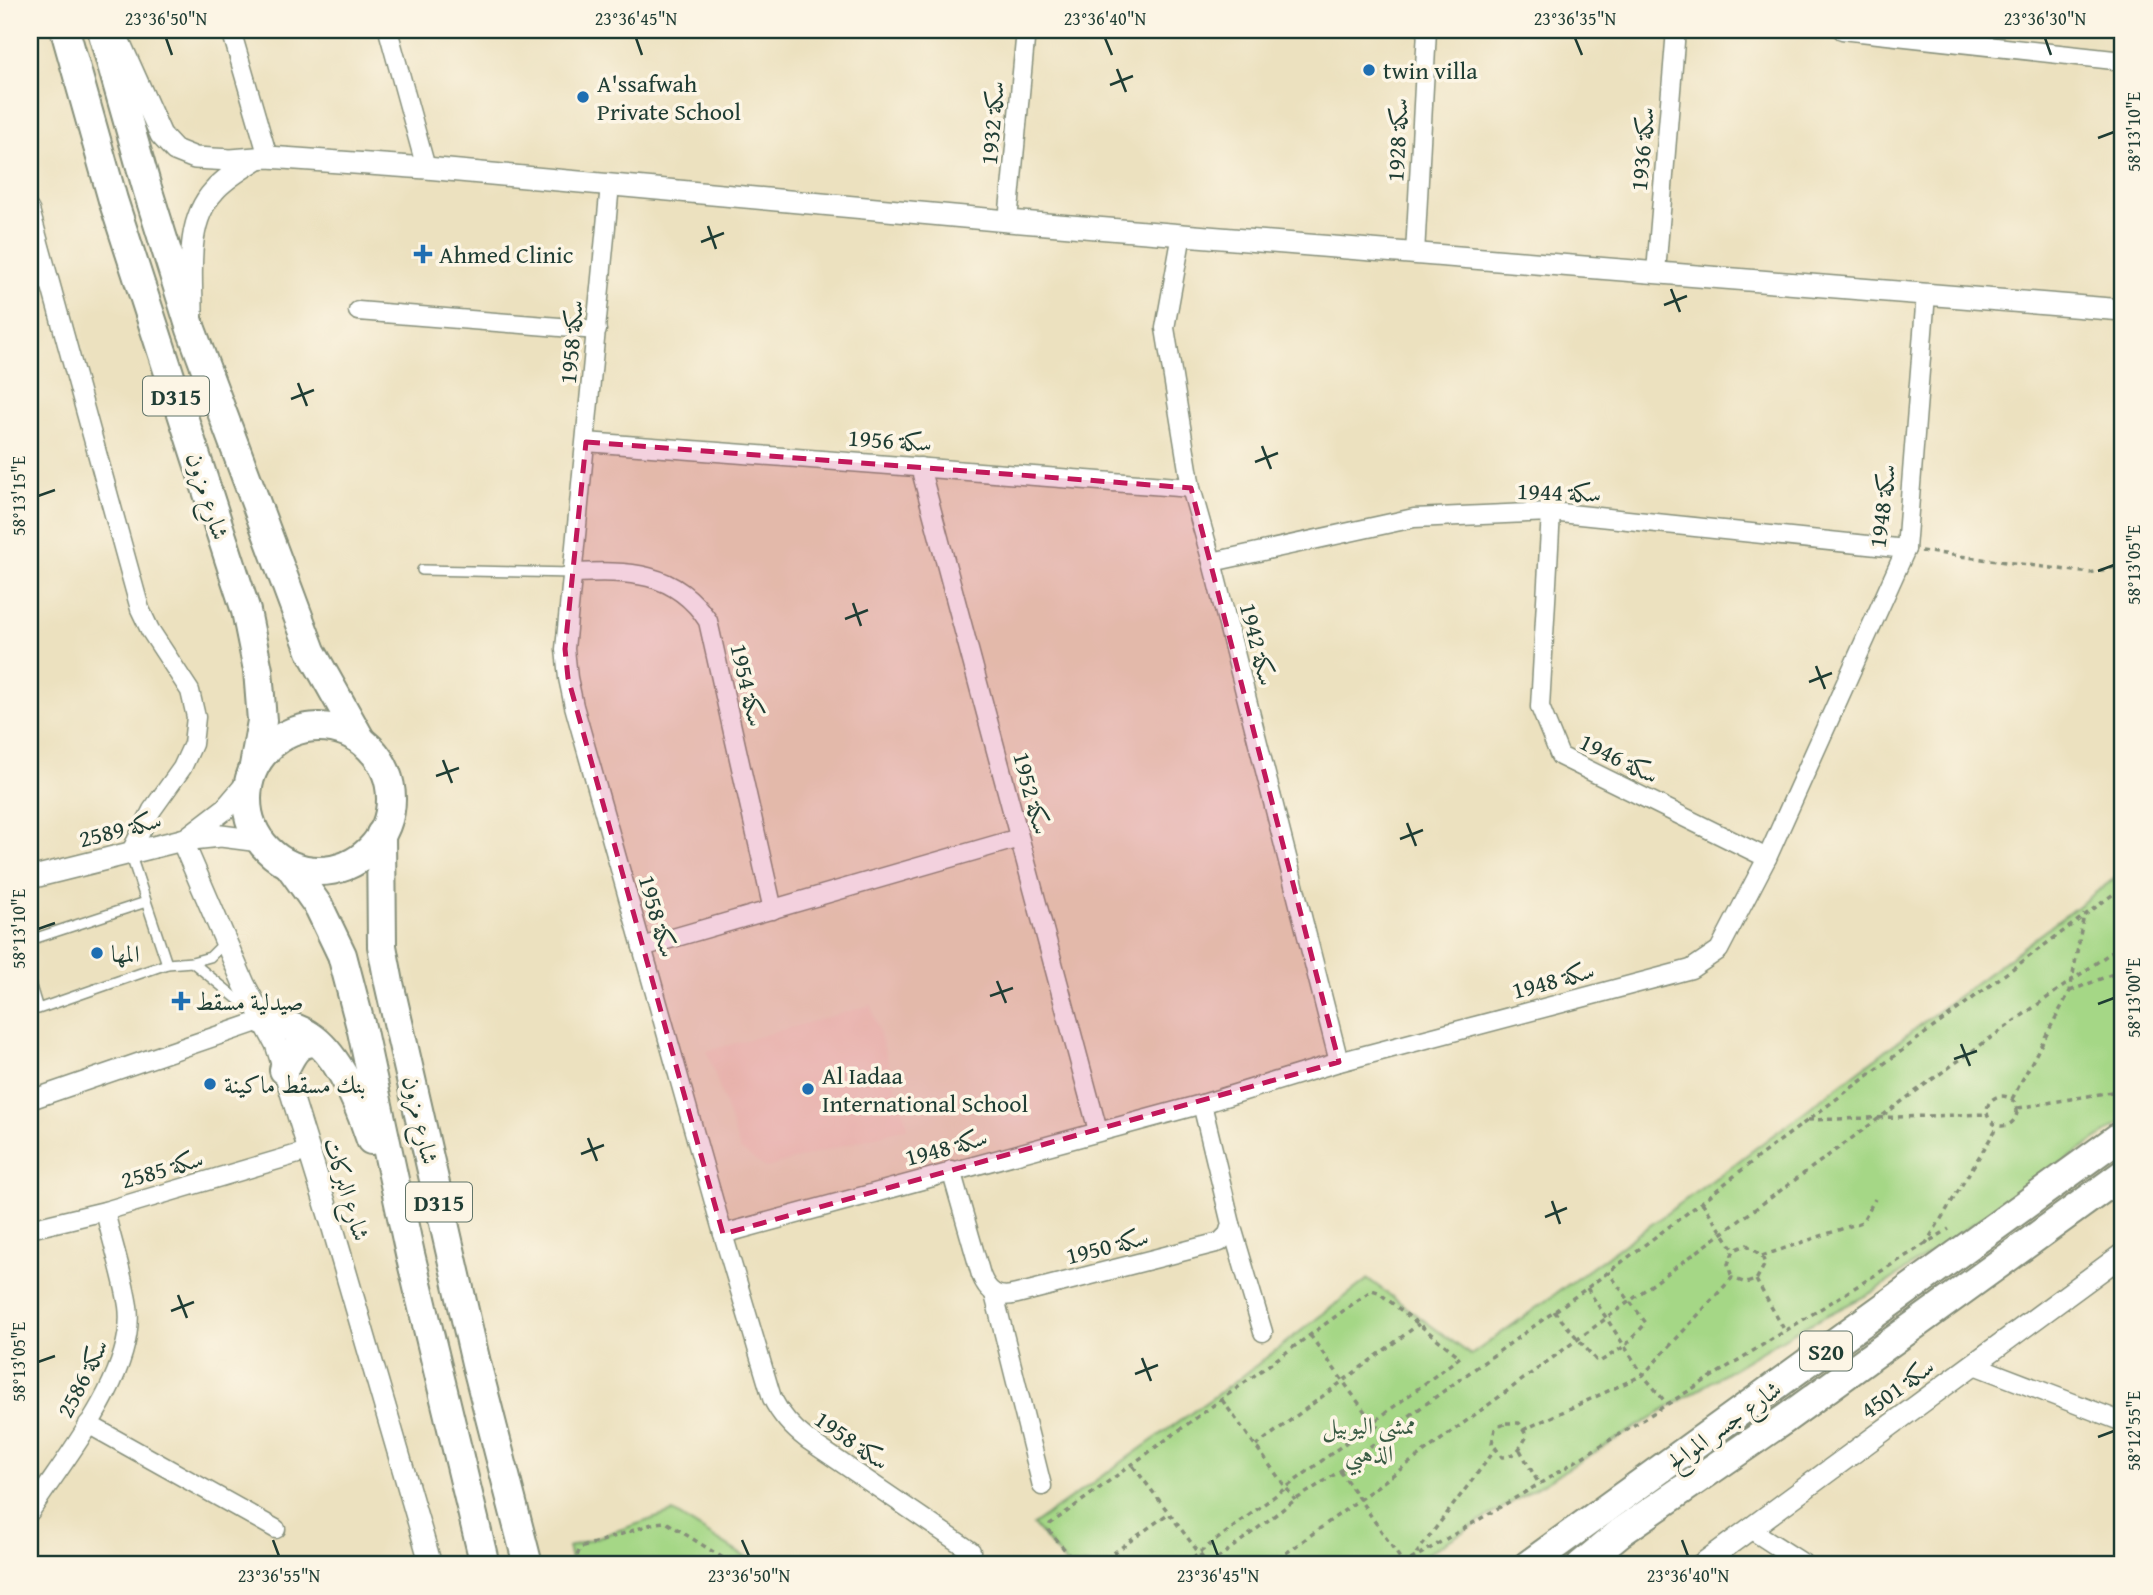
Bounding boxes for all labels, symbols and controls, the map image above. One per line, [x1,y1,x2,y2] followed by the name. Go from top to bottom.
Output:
[125,5,208,32] text: 23°36'50"N
[595,5,678,32] text: 23°36'45"N
[1064,5,1147,32] text: 23°36'40"N
[1534,5,1617,32] text: 23°36'35"N
[2004,5,2087,32] text: 23°36'30"N
[1383,53,1478,88] place label: twin villa
[1361,62,1377,78] marker: twin villa
[597,66,741,129] place label: A'ssafwah Private School
[971,79,1013,167] street label: سكة 1932
[575,89,591,105] marker: A'ssafwah Private School
[2120,92,2147,172] text: 58°13'10"E
[1377,97,1417,183] street label: سكة 1928
[1621,105,1663,193] street label: سكة 1936
[439,237,574,272] place label: Ahmed Clinic
[413,244,433,264] marker: Ahmed Clinic
[550,298,592,386] street label: سكة 1958
[143,376,209,416] road number: D315
[847,420,933,460] street label: سكة 1956
[175,448,239,545] street label: شارع مزون
[5,456,32,536] text: 58°13'15"E
[1859,462,1905,550] street label: سكة 1948
[1516,473,1602,511] street label: سكة 1944
[2120,525,2147,605] text: 58°13'05"E
[1231,599,1285,689] street label: سكة 1942
[721,640,775,730] street label: سكة 1954
[1573,724,1665,792] street label: سكة 1946
[1004,748,1060,838] street label: سكة 1952
[75,802,165,856] street label: سكة 2589
[630,871,686,961] street label: سكة 1958
[5,889,32,969] text: 58°13'10"E
[111,936,140,971] place label: المها
[89,945,105,961] marker: المها
[1508,952,1598,1008] street label: سكة 1948
[2120,958,2147,1038] text: 58°13'00"E
[195,984,303,1019] place label: صيدلية مسقط
[173,993,189,1009] marker: صيدلية مسقط
[822,1058,1029,1121] place label: Al Iadaa International School
[224,1067,366,1102] place label: بنك مسقط ماكينة
[391,1072,448,1168] street label: شارع مزون
[202,1076,218,1092] marker: بنك مسقط ماكينة
[800,1081,816,1097] marker: Al Iadaa International School
[901,1119,991,1175] street label: سكة 1948
[312,1133,379,1246] street label: شارع البركات
[117,1141,207,1197] street label: سكة 2585
[406,1182,472,1222] road number: D315
[1062,1219,1152,1273] street label: سكة 1950
[5,1322,32,1402] text: 58°13'05"E
[47,1332,117,1424] street label: سكة 2586
[1800,1332,1852,1370] road number: S20
[1853,1349,1941,1427] street label: سكة 4501
[1659,1371,1790,1481] street label: شارع جسر الموالح
[2120,1391,2147,1471] text: 58°12'55"E
[807,1401,897,1479] street label: سكة 1958
[1322,1408,1416,1476] park label: ممشى اليوبيل الذهبي
[238,1562,321,1589] text: 23°36'55"N
[708,1562,791,1589] text: 23°36'50"N
[1177,1562,1260,1589] text: 23°36'45"N
[1647,1562,1730,1589] text: 23°36'40"N

